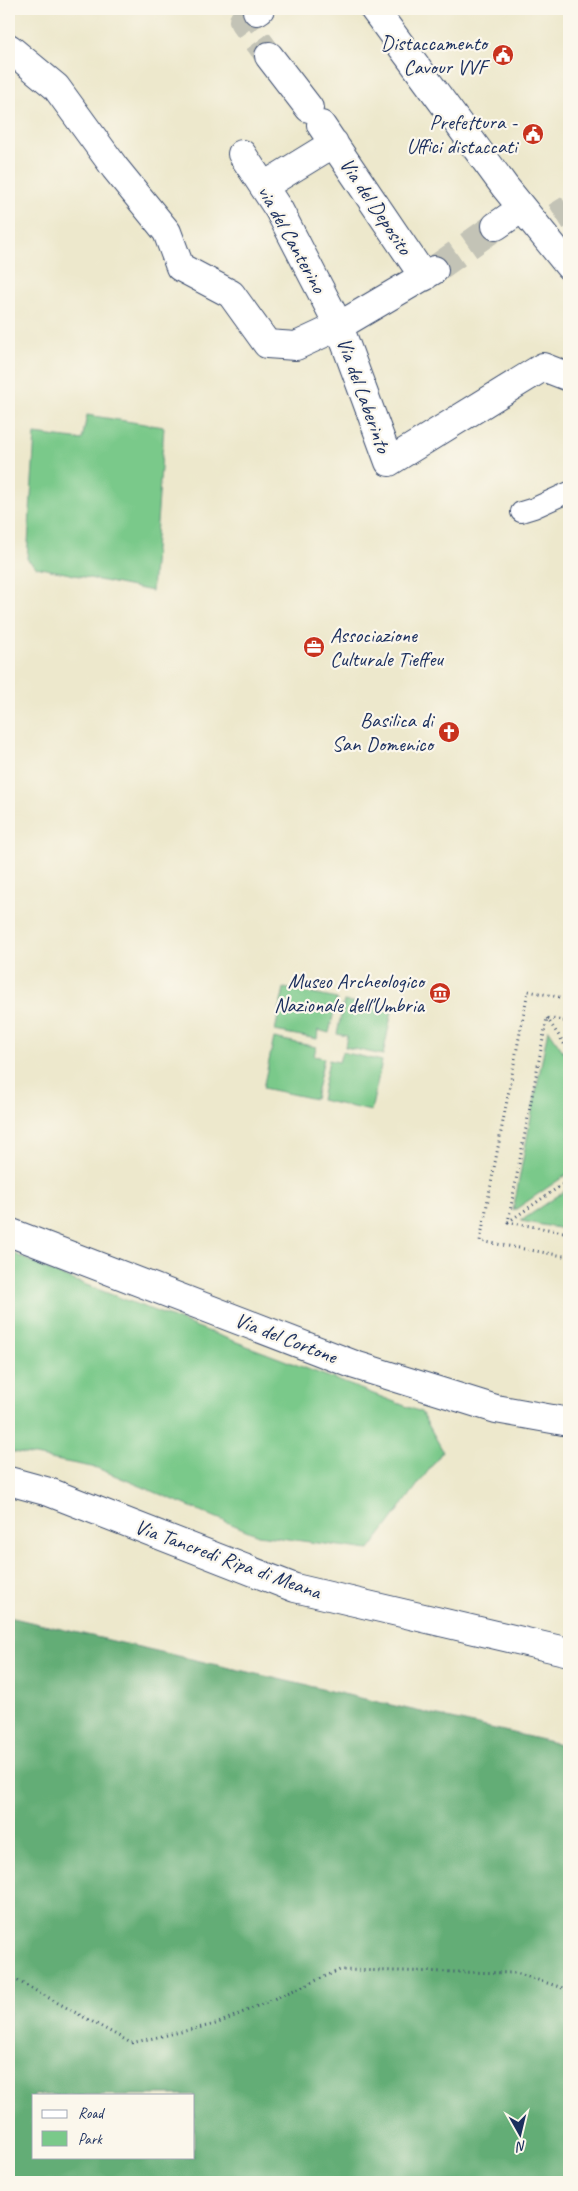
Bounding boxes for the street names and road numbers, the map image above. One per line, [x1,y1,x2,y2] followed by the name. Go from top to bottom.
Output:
[334,153,419,261] street label: Via del Deposito
[252,181,333,299] street label: via del Canterino
[331,334,397,458] street label: Via del Laberinto
[231,1307,342,1370] street label: Via del Cortone
[131,1513,326,1605] street label: Via Tancredi Ripa di Meana

